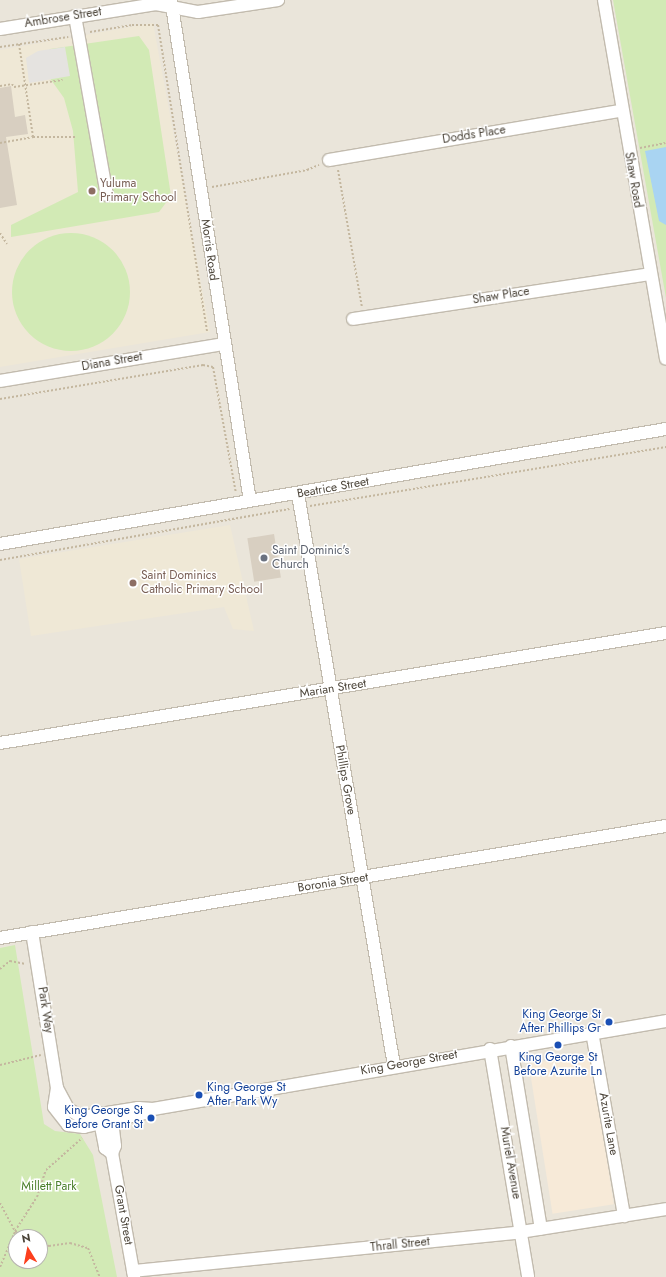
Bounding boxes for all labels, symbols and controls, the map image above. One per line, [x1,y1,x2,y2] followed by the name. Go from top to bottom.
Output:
[23,5,103,31] street label: Ambrose Street
[441,123,507,147] street label: Dodds Place
[621,151,645,209] street label: Shaw Road
[100,177,177,205] place label: Yuluma Primary School
[87,186,97,196] marker: Yuluma Primary School
[198,218,220,282] street label: Morris Road
[472,284,530,308] street label: Shaw Place
[81,350,143,374] street label: Diana Street
[296,475,370,501] street label: Beatrice Street
[272,544,349,572] place label: Saint Dominic's Church
[259,553,269,563] marker: Saint Dominic's Church
[141,569,262,597] place label: Saint Dominics Catholic Primary School
[128,578,138,588] marker: Saint Dominics Catholic Primary School
[299,677,367,701] street label: Marian Street
[332,744,358,816] street label: Phillips Grove
[297,870,369,896] street label: Boronia Street
[34,986,56,1034] street label: Park Way
[520,1008,601,1036] place label: King George St After Phillips Gr
[604,1017,614,1027] marker: King George St After Phillips Gr
[553,1040,563,1050] marker: King George St Before Azurite Ln
[360,1047,458,1079] street label: King George Street
[514,1051,602,1079] place label: King George St Before Azurite Ln
[207,1081,286,1109] place label: King George St After Park Wy
[194,1090,204,1100] marker: King George St After Park Wy
[595,1091,621,1157] street label: Azurite Lane
[64,1104,143,1132] place label: King George St Before Grant St
[146,1113,156,1123] marker: King George St Before Grant St
[497,1126,523,1200] street label: Muriel Avenue
[21,1180,77,1194] park label: Millett Park
[111,1184,135,1246] street label: Grant Street
[8,1229,48,1269] north arrow
[20,1230,32,1247] text: N
[370,1235,430,1255] street label: Thrall Street

